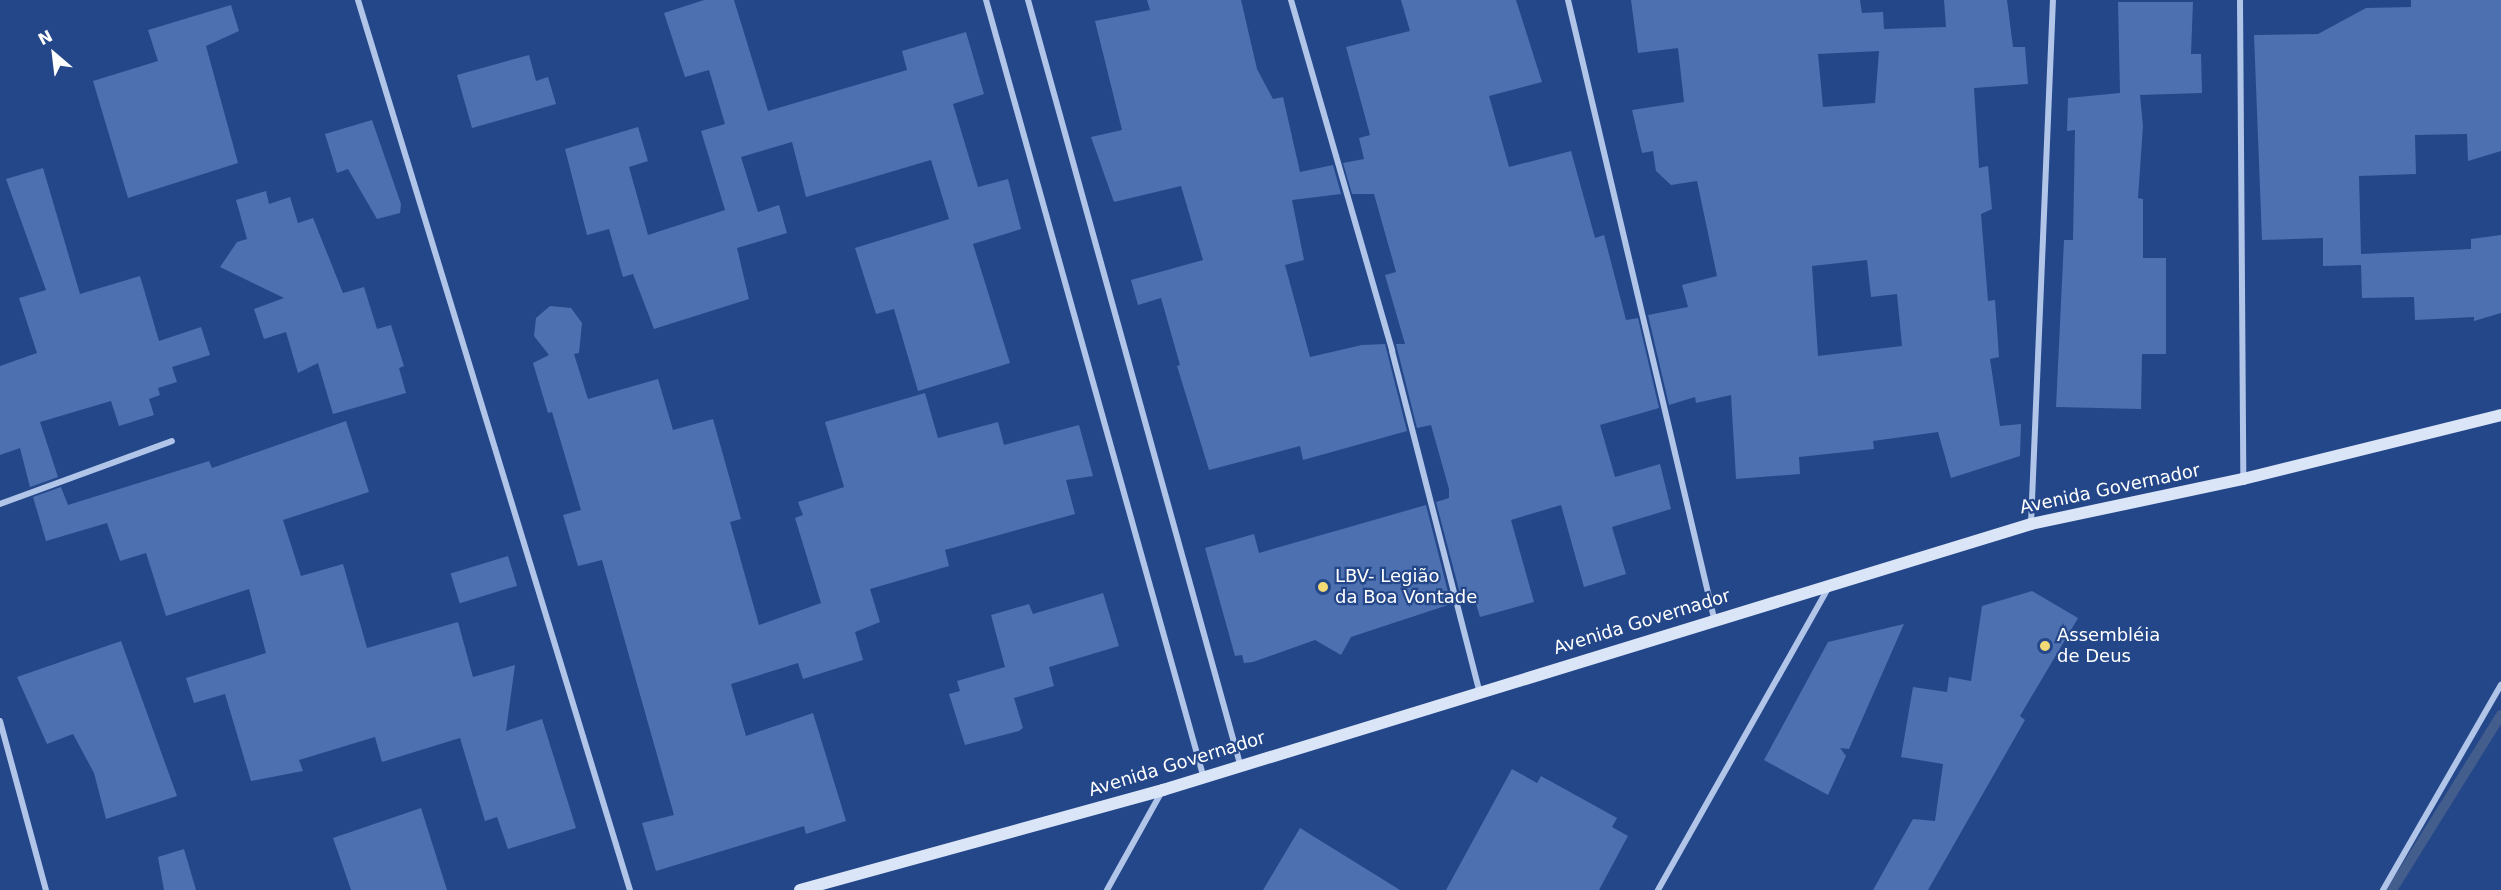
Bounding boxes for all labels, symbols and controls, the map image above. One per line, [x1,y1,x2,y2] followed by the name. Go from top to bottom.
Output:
[24,24,84,84] north arrow
[35,26,56,49] text: N
[2018,459,2202,519] street label: Avenida Governador
[1335,566,1477,608] place label: LBV- Legião da Boa Vontade
[1316,580,1330,594] marker: LBV- Legião da Boa Vontade
[1551,585,1733,659] street label: Avenida Governador
[2057,625,2160,668] place label: Assembléia de Deus
[2038,639,2052,653] marker: Assembléia de Deus
[1086,727,1268,801] street label: Avenida Governador

